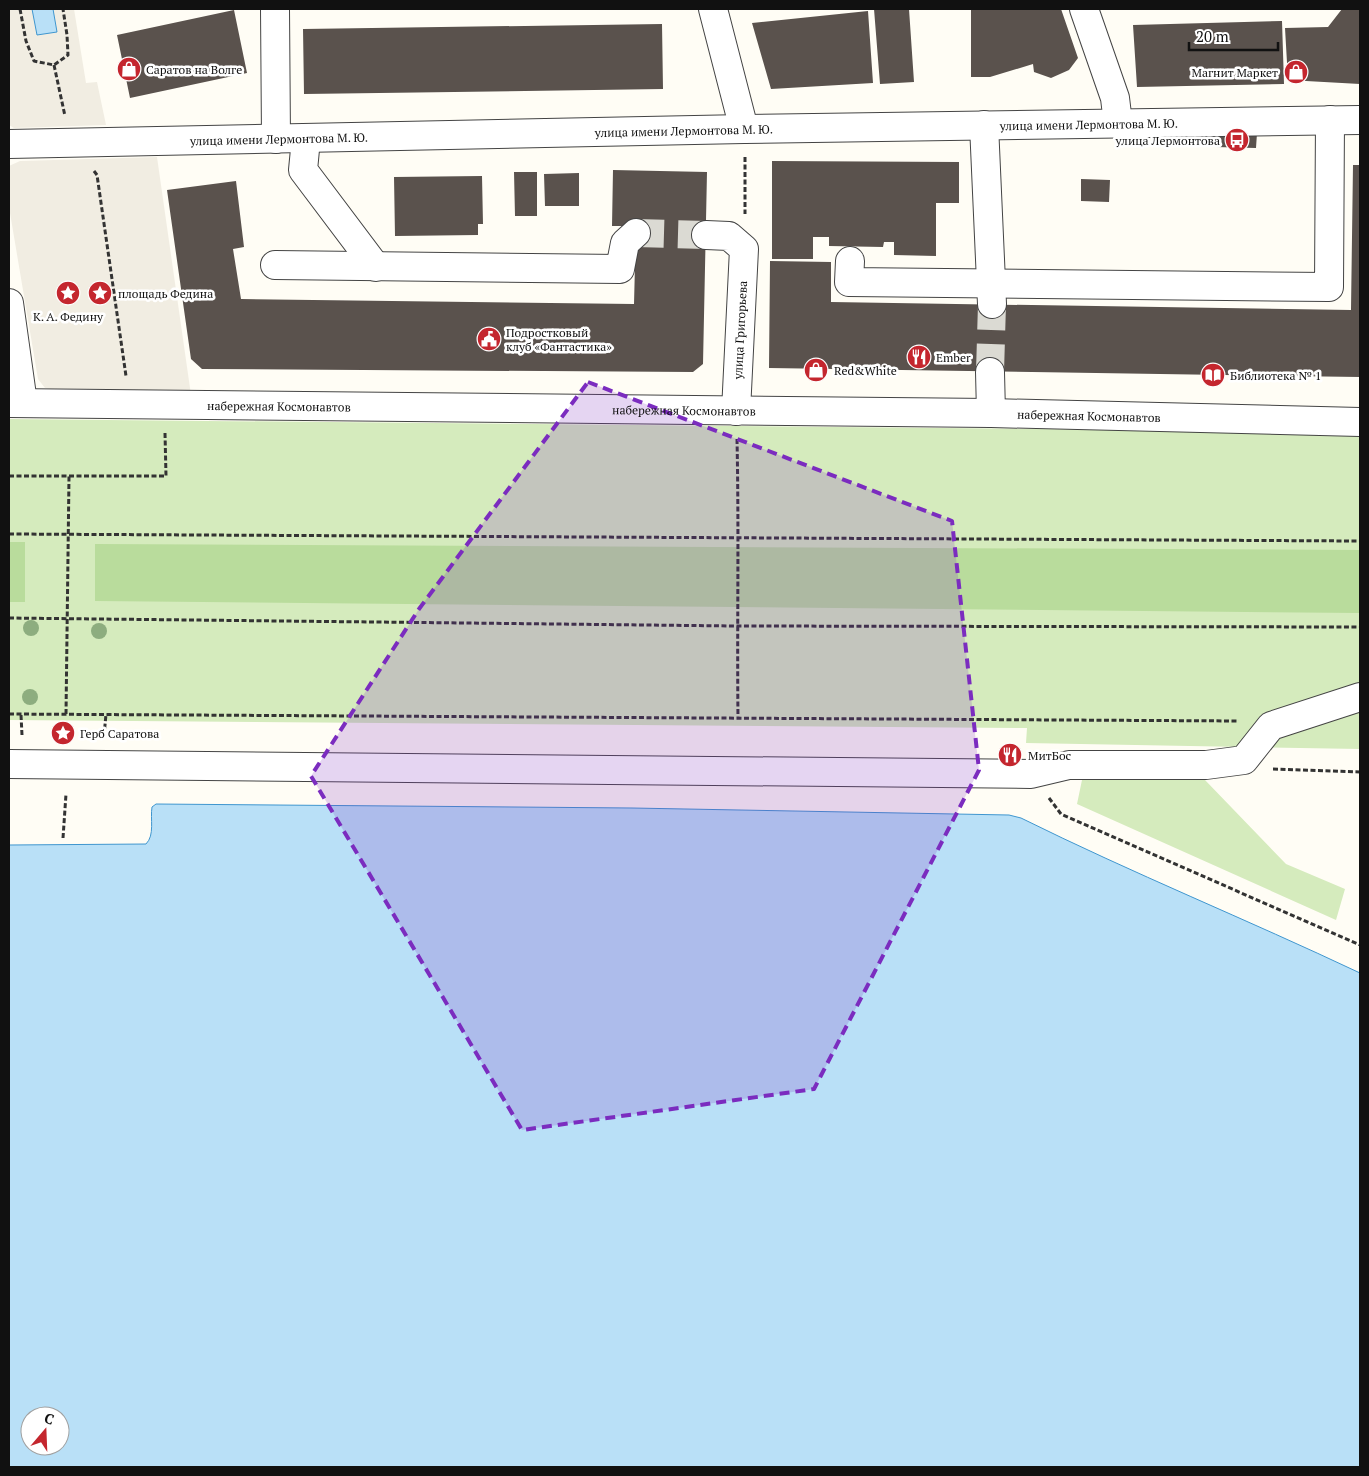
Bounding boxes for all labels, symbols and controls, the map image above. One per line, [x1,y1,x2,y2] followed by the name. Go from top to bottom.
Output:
[1189,20,1278,52] scale bar
[1196,26,1229,46] text: 20 m
[116,56,142,82] shop icon: Саратов на Волге
[1283,59,1309,85] shop icon: Магнит Маркет
[146,62,242,77] place label: Саратов на Волге
[1191,65,1278,80] place label: Магнит Маркет
[999,115,1178,133] street label: улица имени Лермонтова М. Ю.
[594,121,773,140] street label: улица имени Лермонтова М. Ю.
[1224,127,1250,153] bus stop icon: улица Лермонтова
[189,129,368,148] street label: улица имени Лермонтова М. Ю.
[1115,133,1220,148] place label: улица Лермонтова
[55,280,81,306] place icon: К. А. Федину
[87,280,113,306] place icon: площадь Федина
[730,280,750,381] street label: улица Григорьева
[118,286,213,301] place label: площадь Федина
[33,309,104,324] place label: К. А. Федину
[506,325,612,354] place label: Подростковый клуб «Фантастика»
[476,326,502,352] public building icon: Подростковый клуб «Фантастика»
[906,344,932,370] restaurant icon: Ember
[936,350,971,365] place label: Ember
[803,357,829,383] shop icon: Red&White
[1200,362,1226,388] library icon: Библиотека № 1
[834,363,897,378] place label: Red&White
[1230,368,1321,383] place label: Библиотека № 1
[207,398,351,414] street label: набережная Космонавтов
[612,402,756,418] street label: набережная Космонавтов
[1017,406,1161,425] street label: набережная Космонавтов
[50,720,76,746] place icon: Герб Саратова
[80,726,159,741] place label: Герб Саратова
[997,742,1023,768] restaurant icon: МитБос
[1028,748,1072,763] place label: МитБос
[20,1406,70,1456] north arrow
[42,1408,57,1429] text: С

